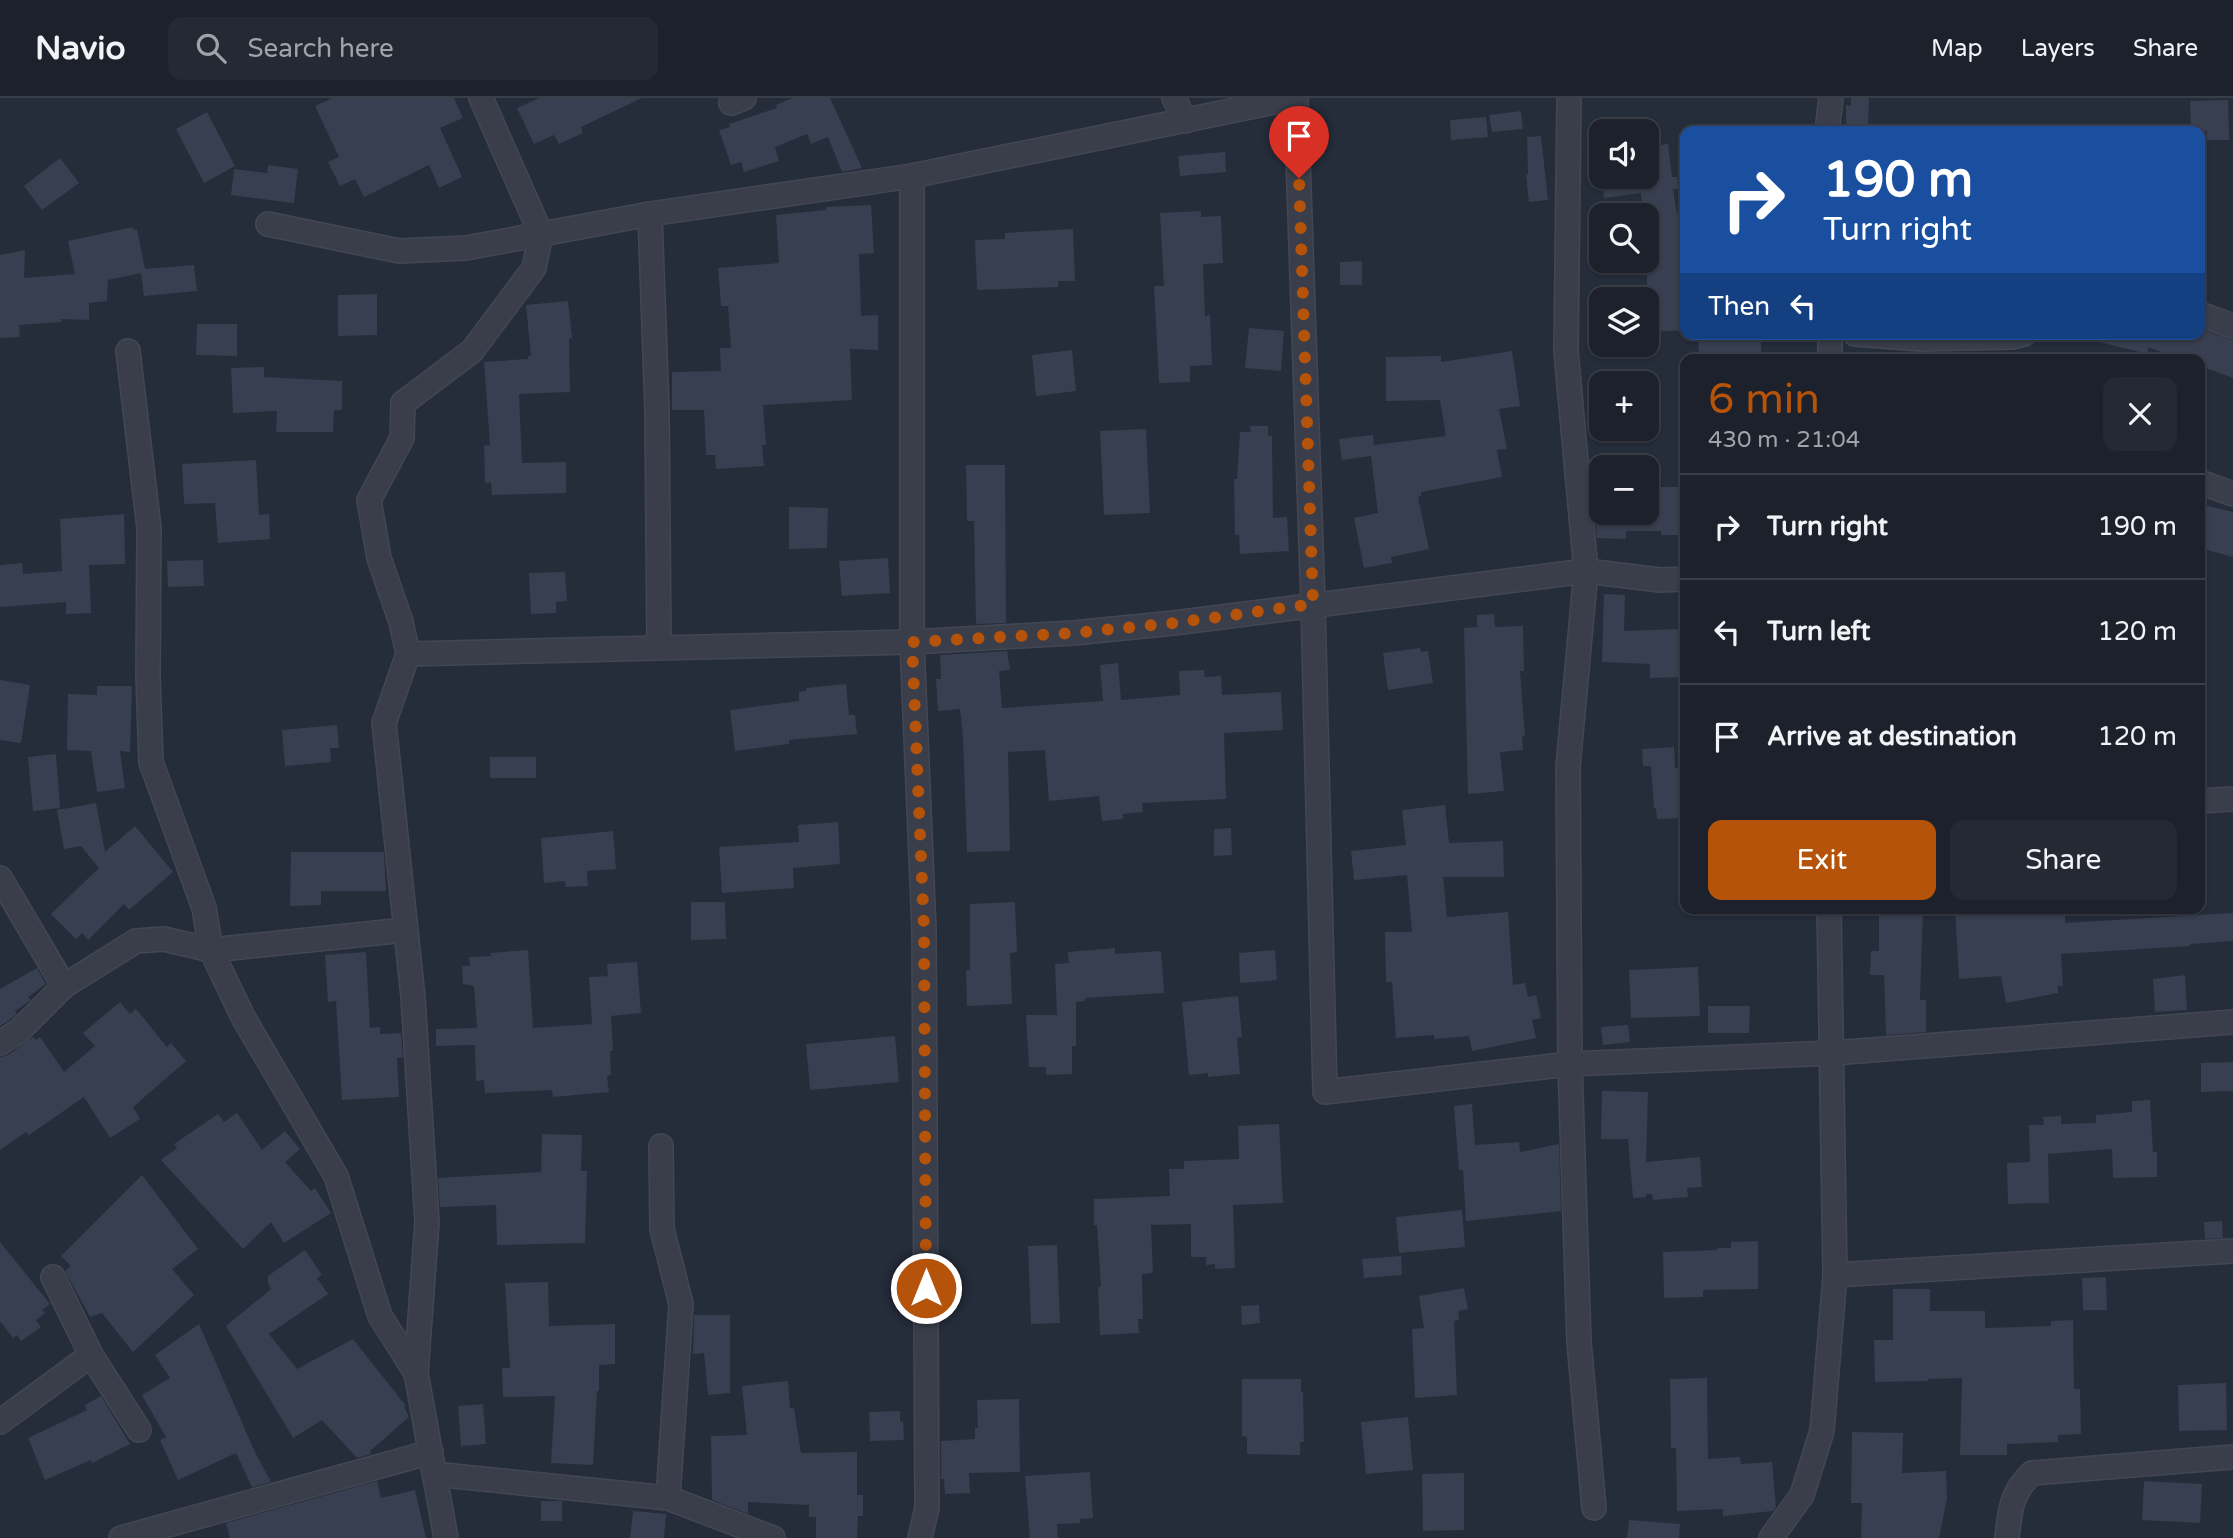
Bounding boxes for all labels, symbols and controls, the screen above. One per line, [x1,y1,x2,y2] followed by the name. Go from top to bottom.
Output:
[168,17,658,80] search box
[35,29,126,68] text: Navio
[192,29,230,67] icon: search
[248,33,394,64] text: Search here
[1931,34,1983,63] text: Map
[2021,34,2095,63] text: Layers
[2133,34,2198,63] text: Share
[1269,106,1329,178] pin
[1280,117,1318,155] icon: arrive
[1589,119,1659,525] map controls
[1589,119,1659,189] button: sound
[1823,151,1973,210] text: 190 m
[1708,154,1799,245] icon: right
[1589,203,1659,273] button: search
[1823,211,1972,249] text: Turn right
[1589,287,1659,357] button: layers
[1784,287,1822,325] icon: left
[1708,291,1770,322] text: Then
[1589,371,1659,441] button: +
[1708,374,1820,425] text: 6 min
[2103,377,2177,451] button: close
[1708,426,1860,454] text: 430 m · 21:04
[1589,455,1659,525] button: −
[1708,508,1746,546] icon: right
[1767,511,1888,542] text: Turn right
[2097,511,2177,542] text: 190 m
[1708,613,1746,651] icon: left
[1767,616,1870,647] text: Turn left
[2097,616,2177,647] text: 120 m
[1708,718,1746,756] icon: arrive
[1767,721,2017,752] text: Arrive at destination
[2097,721,2177,752] text: 120 m
[1708,820,1936,900] button: Exit
[1950,820,2177,900] button: Share
[889,1251,963,1325] position arrow

